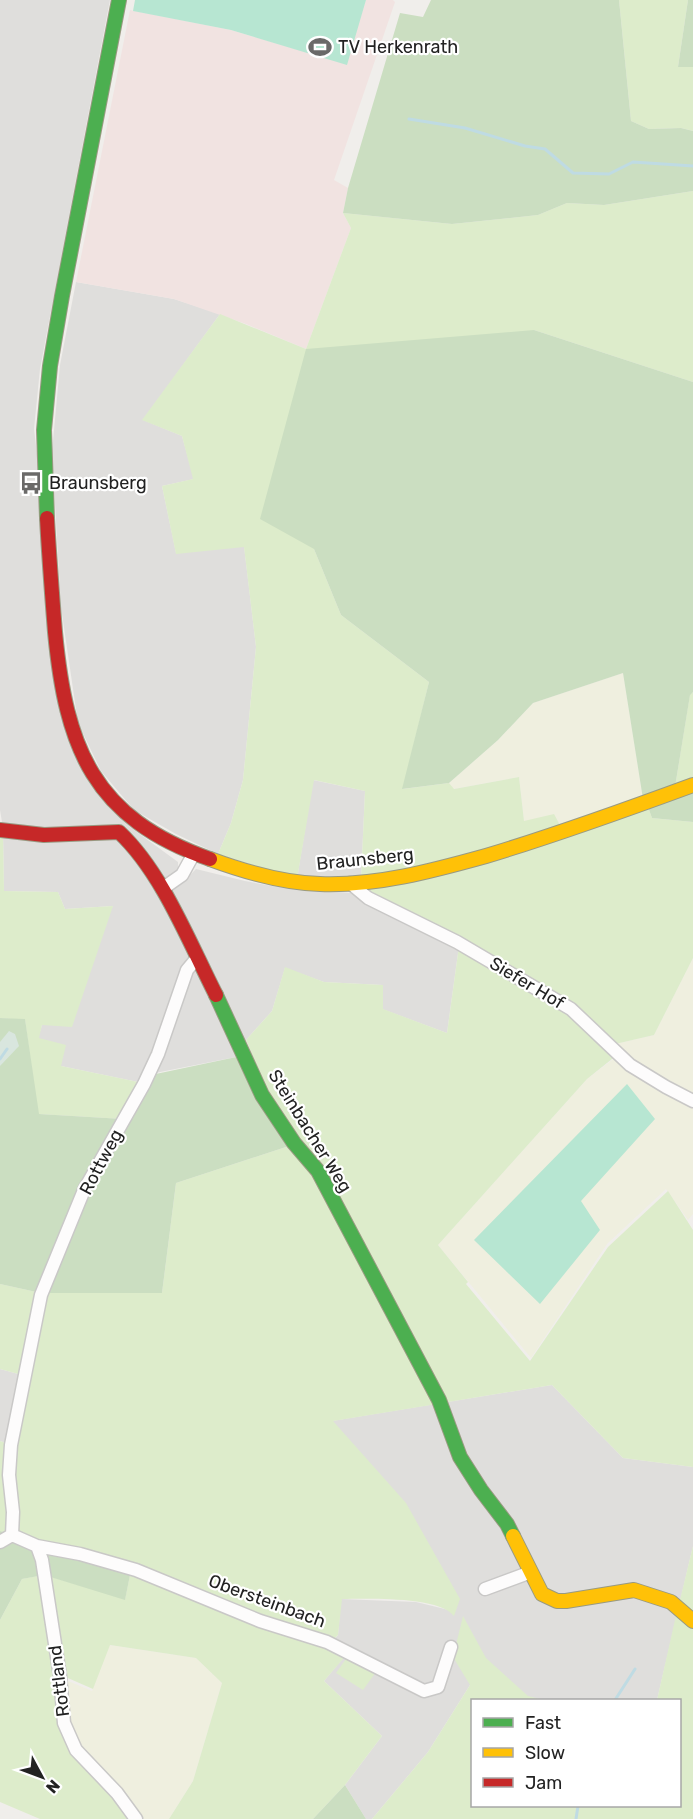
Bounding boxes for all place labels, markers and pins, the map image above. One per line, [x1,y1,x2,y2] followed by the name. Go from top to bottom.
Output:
[307,34,333,60] sports icon: TV Herkenrath
[338,36,458,58] place label: TV Herkenrath
[18,470,44,496] bus stop icon: Braunsberg
[49,472,147,494] place label: Braunsberg

